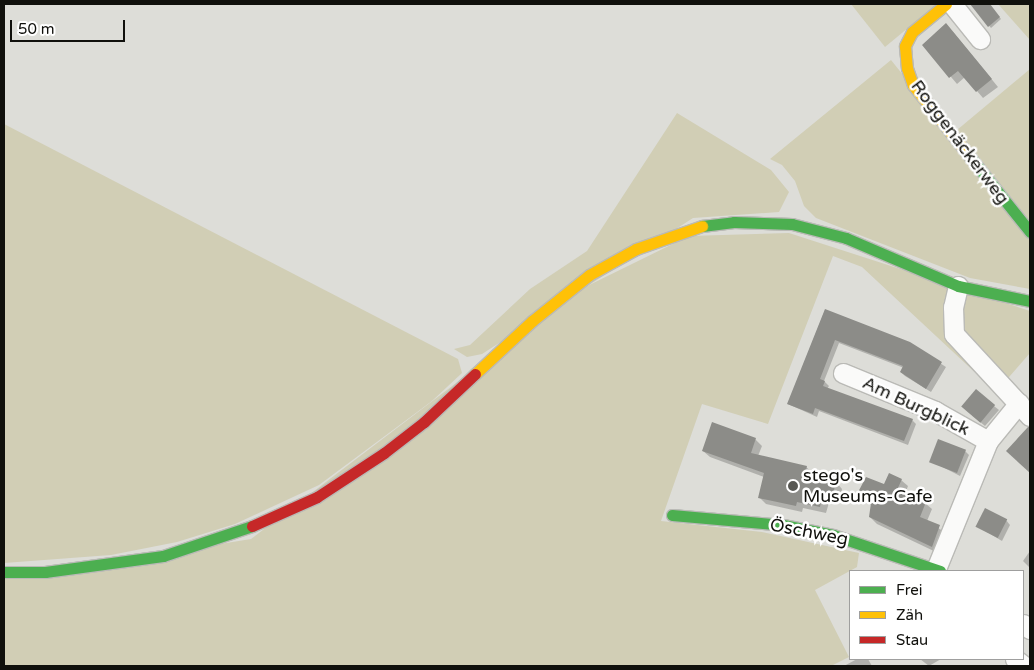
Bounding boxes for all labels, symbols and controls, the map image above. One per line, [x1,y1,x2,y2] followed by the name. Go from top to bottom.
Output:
[12,10,128,42] scale bar
[18,20,55,38] text: 50 m
[906,76,1014,208] street label: Roggenäckerweg
[859,372,973,440] street label: Am Burgblick
[803,465,932,508] place label: stego's Museums-Cafe
[787,480,799,492] marker: stego's Museums-Cafe
[768,514,850,550] street label: Öschweg
[849,570,1024,660] legend
[896,581,922,599] text: Frei
[896,606,923,624] text: Zäh
[896,631,928,649] text: Stau

